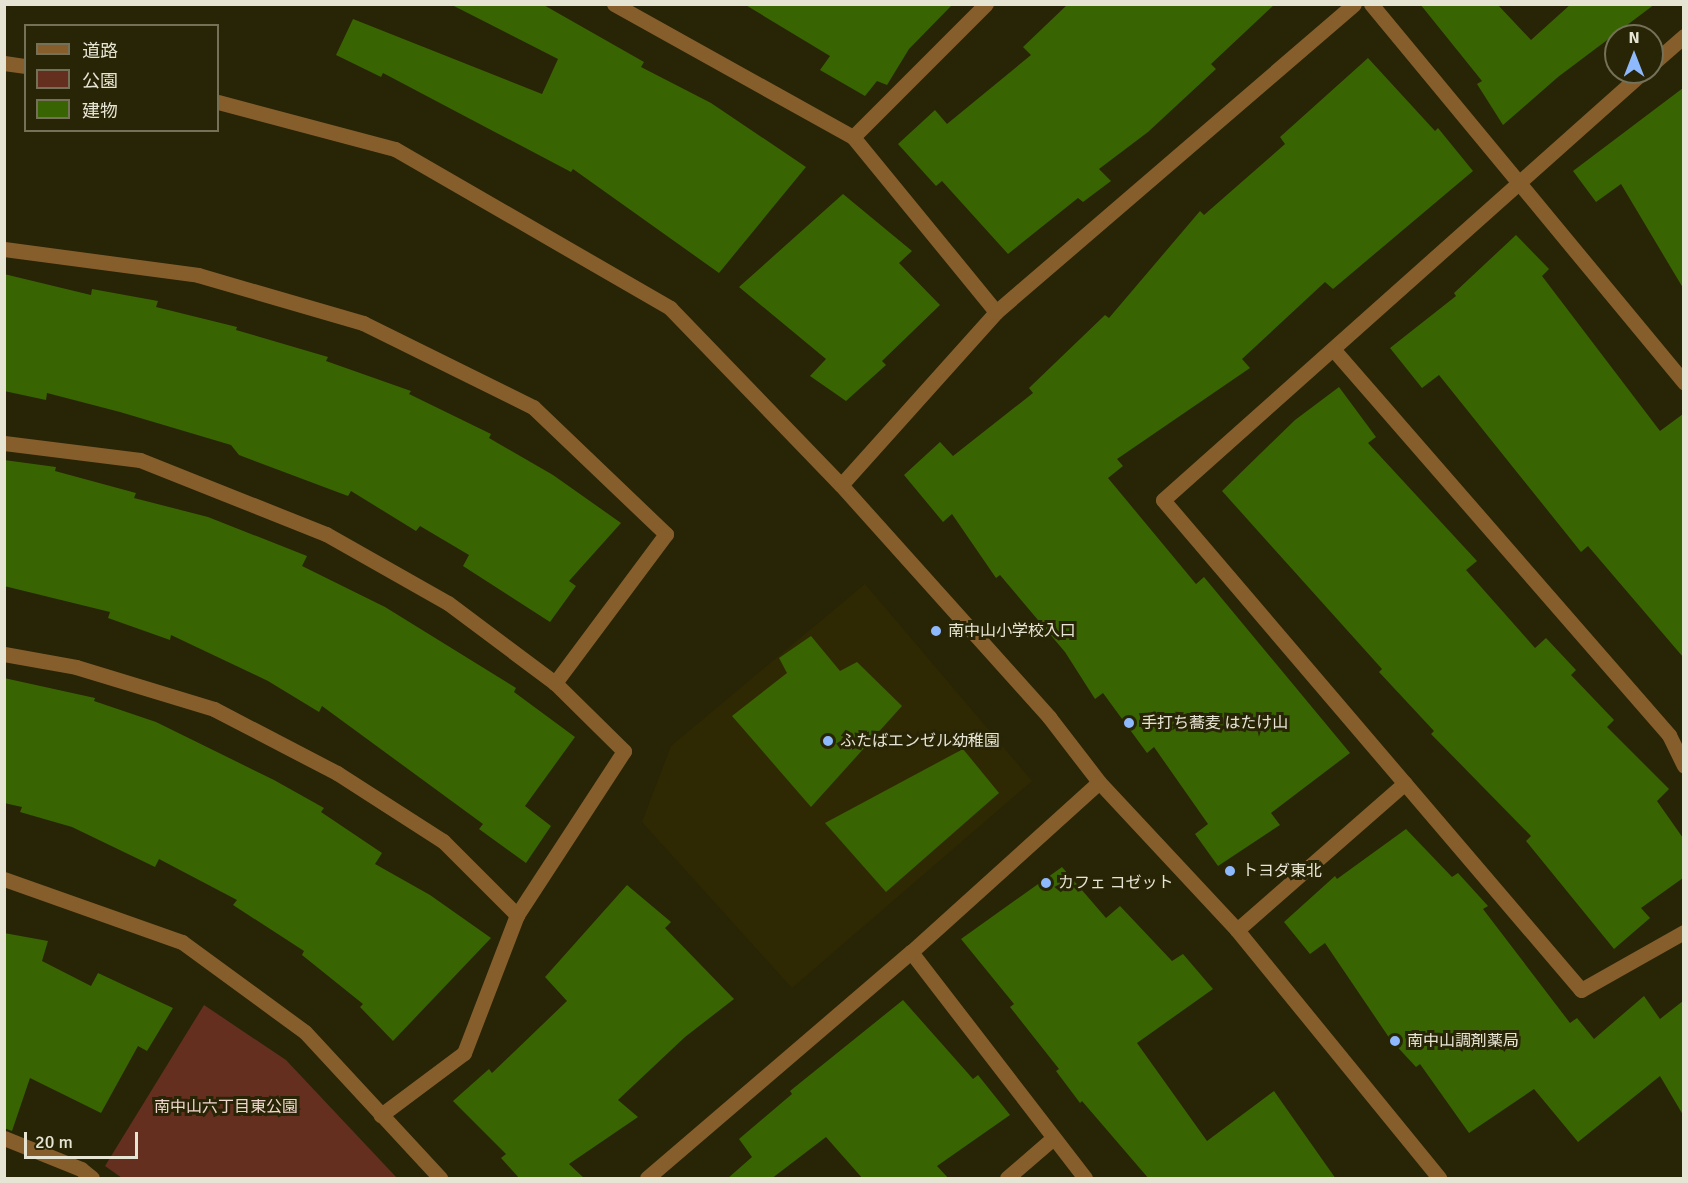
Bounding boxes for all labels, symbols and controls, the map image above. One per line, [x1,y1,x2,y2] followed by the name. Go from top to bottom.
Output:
[24,24,219,132] legend
[1604,24,1664,84] north arrow
[1628,28,1640,48] text: N
[82,40,118,62] text: 道路
[82,70,118,92] text: 公園
[82,100,118,122] text: 建物
[948,621,1076,641] place label: 南中山小学校入口
[929,624,943,638] marker: 南中山小学校入口
[1141,713,1289,733] place label: 手打ち蕎麦 はたけ山
[1122,716,1136,730] marker: 手打ち蕎麦 はたけ山
[840,731,1000,751] place label: ふたばエンゼル幼稚園
[821,734,835,748] marker: ふたばエンゼル幼稚園
[1242,861,1322,881] place label: トヨダ東北
[1223,864,1237,878] marker: トヨダ東北
[1058,873,1174,893] place label: カフェ コゼット
[1039,876,1053,890] marker: カフェ コゼット
[1407,1031,1519,1051] place label: 南中山調剤薬局
[1388,1034,1402,1048] marker: 南中山調剤薬局
[154,1097,298,1117] park label: 南中山六丁目東公園
[27,1120,141,1158] scale bar
[35,1131,73,1153] text: 20 m

